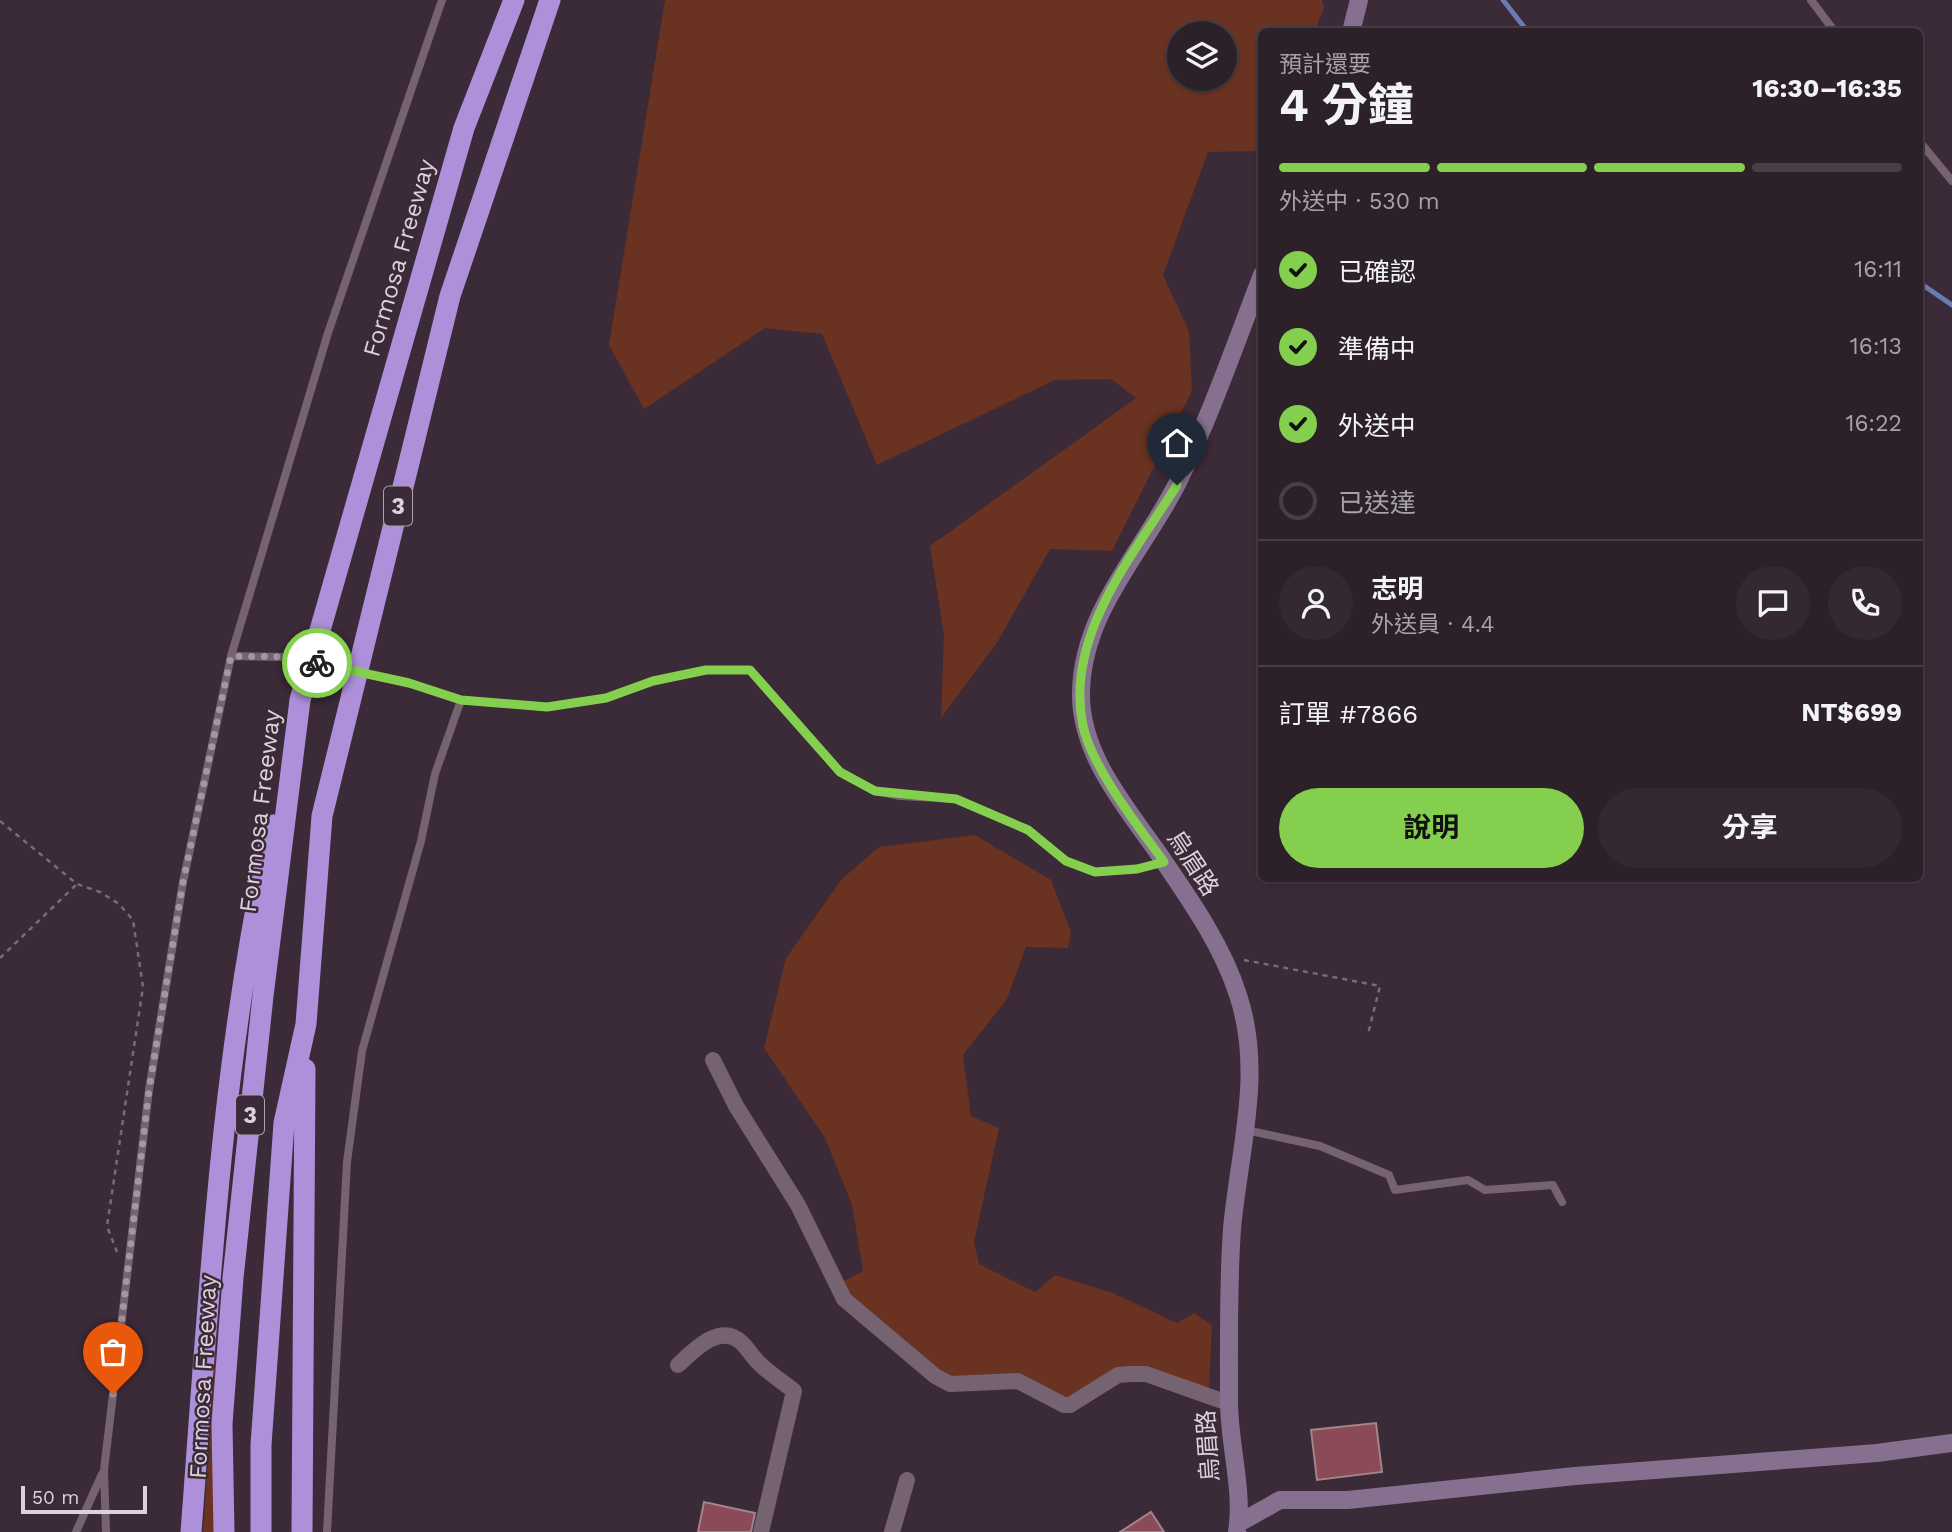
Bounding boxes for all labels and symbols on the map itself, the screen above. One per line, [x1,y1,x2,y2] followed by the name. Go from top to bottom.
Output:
[357,155,441,360] street label: Formosa Freeway
[1147,413,1207,485] pin
[384,486,412,526] road number: 3
[282,628,352,698] courier
[234,707,286,914] street label: Formosa Freeway
[1162,825,1224,901] street label: 烏眉路
[236,1096,264,1134] road number: 3
[184,1274,222,1480] street label: Formosa Freeway
[83,1322,143,1394] pin
[1192,1409,1224,1483] street label: 烏眉路
[21,1483,147,1515] scale bar

